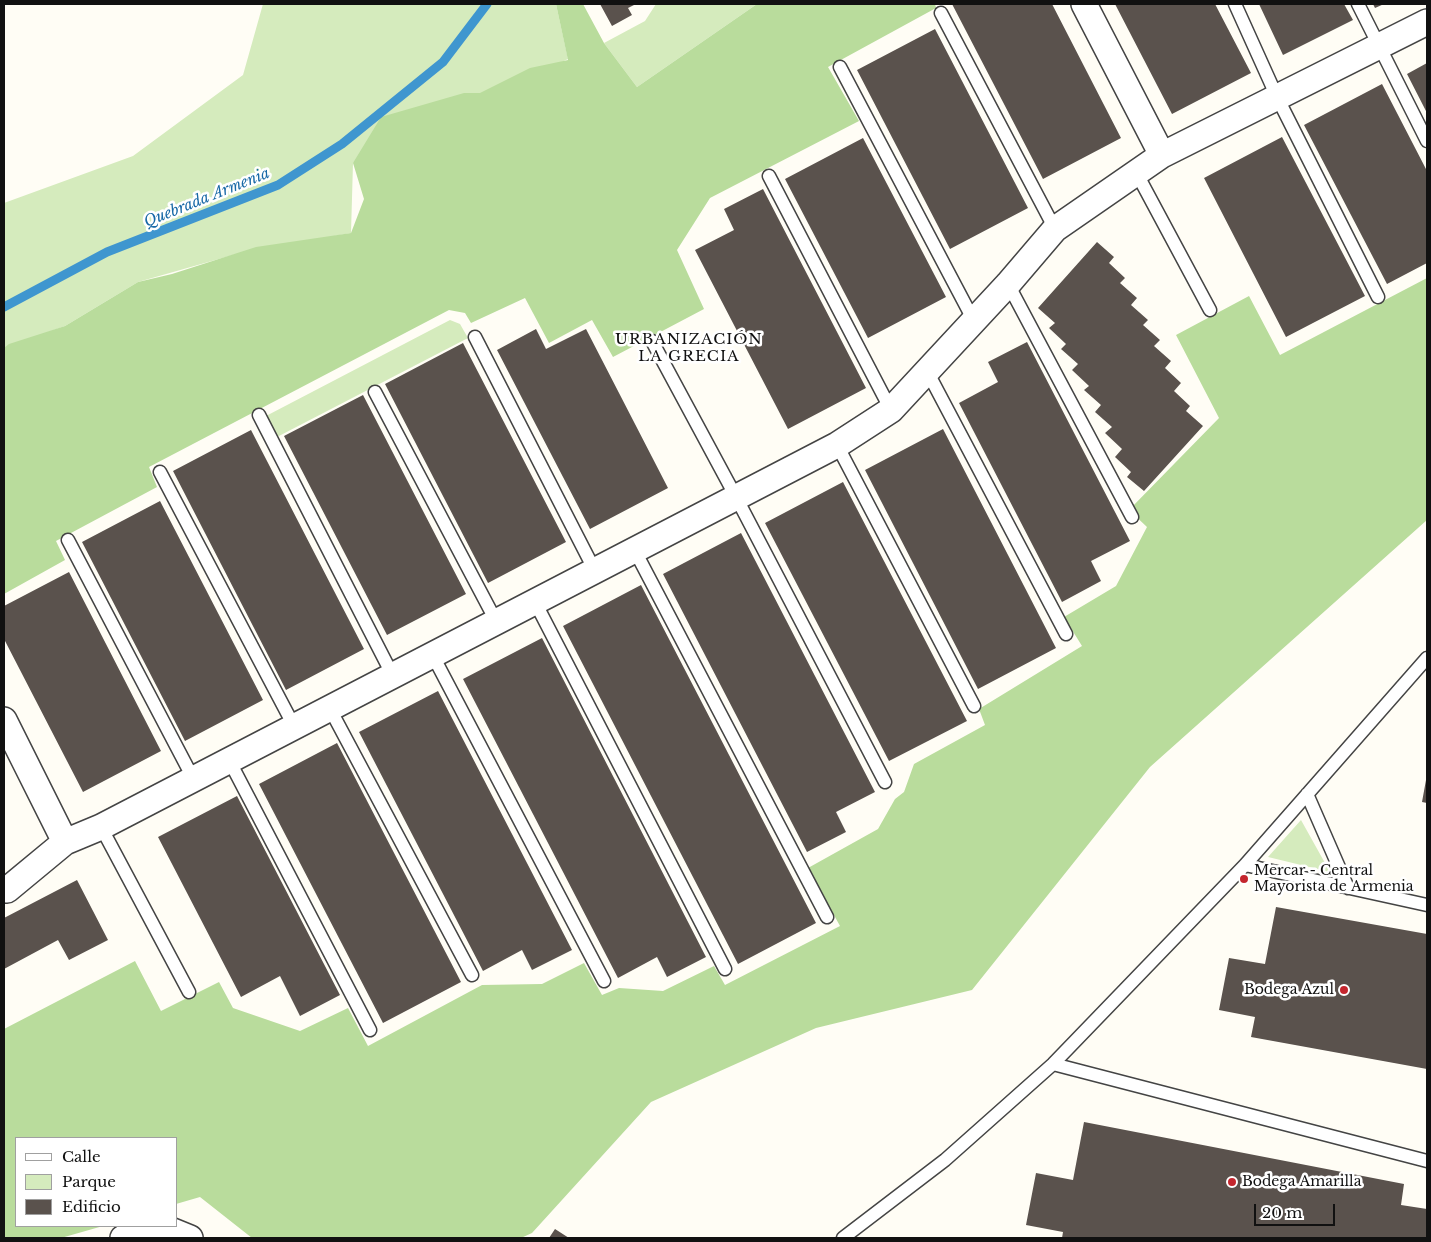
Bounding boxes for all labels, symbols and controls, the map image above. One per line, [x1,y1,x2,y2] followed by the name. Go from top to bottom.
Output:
[142,165,272,231] water label: Quebrada Armenia
[614,331,764,366] district label: URBANIZACIÓN LA GRECIA
[1254,863,1414,896] place label: Mercar - Central Mayorista de Armenia
[1238,873,1250,885] marker: Mercar - Central Mayorista de Armenia
[1244,982,1334,998] place label: Bodega Azul
[1338,984,1350,996] marker: Bodega Azul
[15,1137,178,1227] legend
[62,1147,101,1166] text: Calle
[62,1172,116,1191] text: Parque
[1242,1174,1361,1190] place label: Bodega Amarilla
[1226,1176,1238,1188] marker: Bodega Amarilla
[1256,1194,1337,1226] scale bar
[62,1197,121,1216] text: Edificio
[1262,1203,1302,1222] text: 20 m

